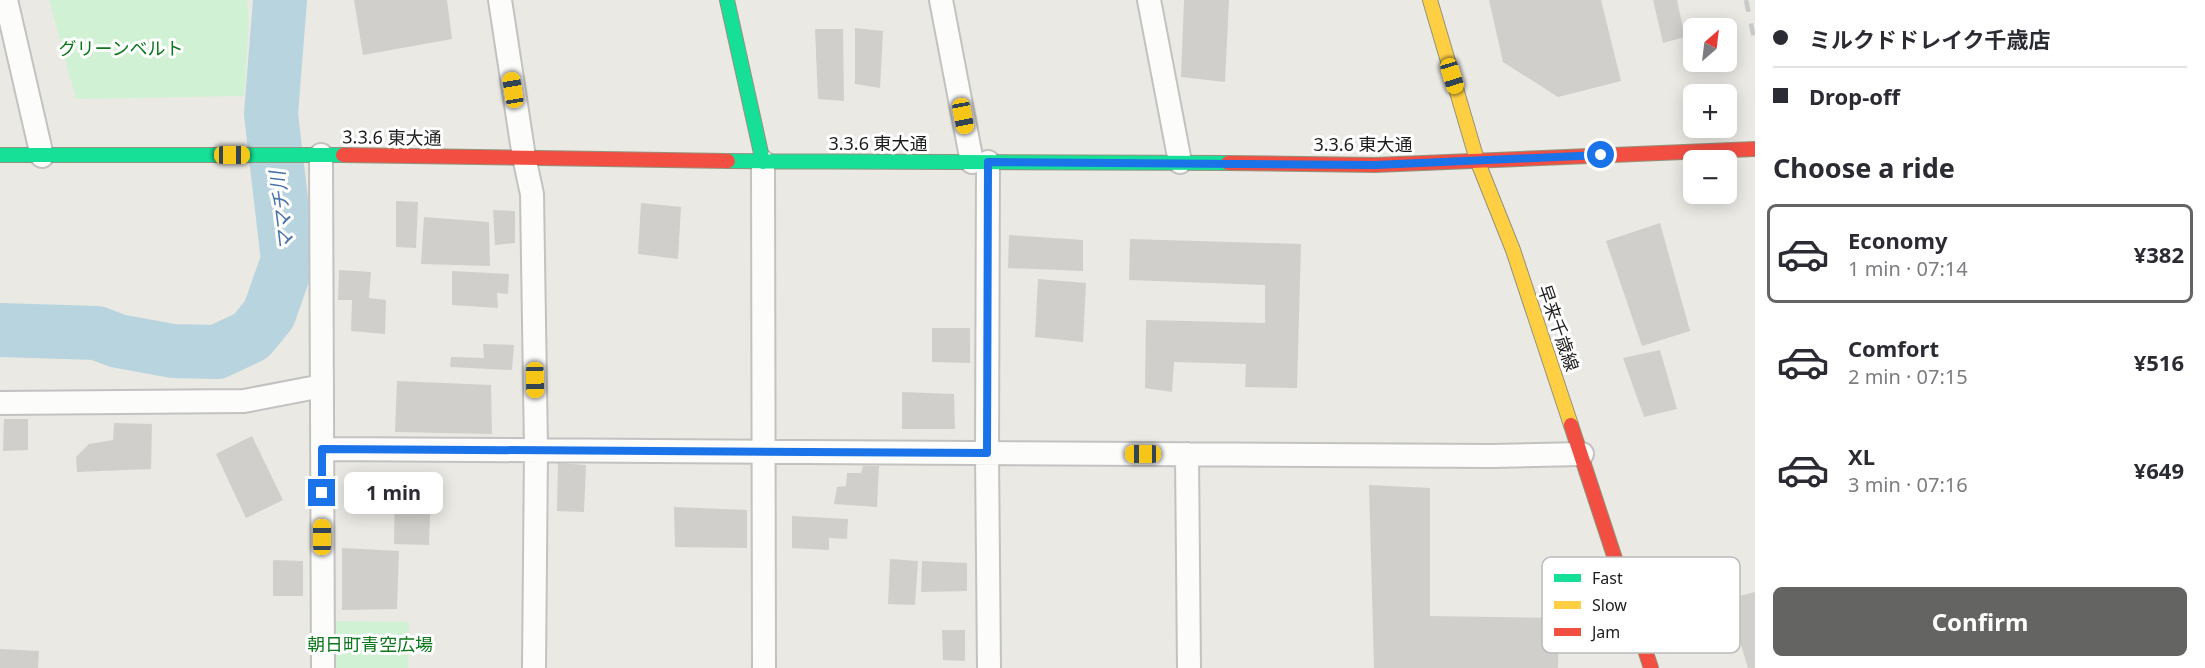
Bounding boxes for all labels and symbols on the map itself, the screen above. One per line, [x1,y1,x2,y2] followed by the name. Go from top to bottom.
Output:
[1683,18,1737,72] north arrow
[58,36,184,60] park label: グリーンベルト
[1438,56,1466,96] car
[501,71,525,109] car
[951,97,975,135] car
[342,124,442,150] street label: 3.3.6 東大通
[828,131,928,155] street label: 3.3.6 東大通
[1313,132,1413,156] street label: 3.3.6 東大通
[1587,141,1614,168] route start
[214,146,250,164] car
[263,168,300,252] water label: ママチ川
[1533,281,1585,374] street label: 早来千歳線
[526,362,544,398] car
[1125,445,1161,463] car
[343,472,442,514] callout: 1 min
[308,479,335,506] route end
[313,519,331,555] car
[1542,557,1740,653] legend
[1592,567,1623,589] text: Fast
[1592,594,1627,616] text: Slow
[1590,621,1620,643] text: Jam
[307,632,433,656] park label: 朝日町青空広場

